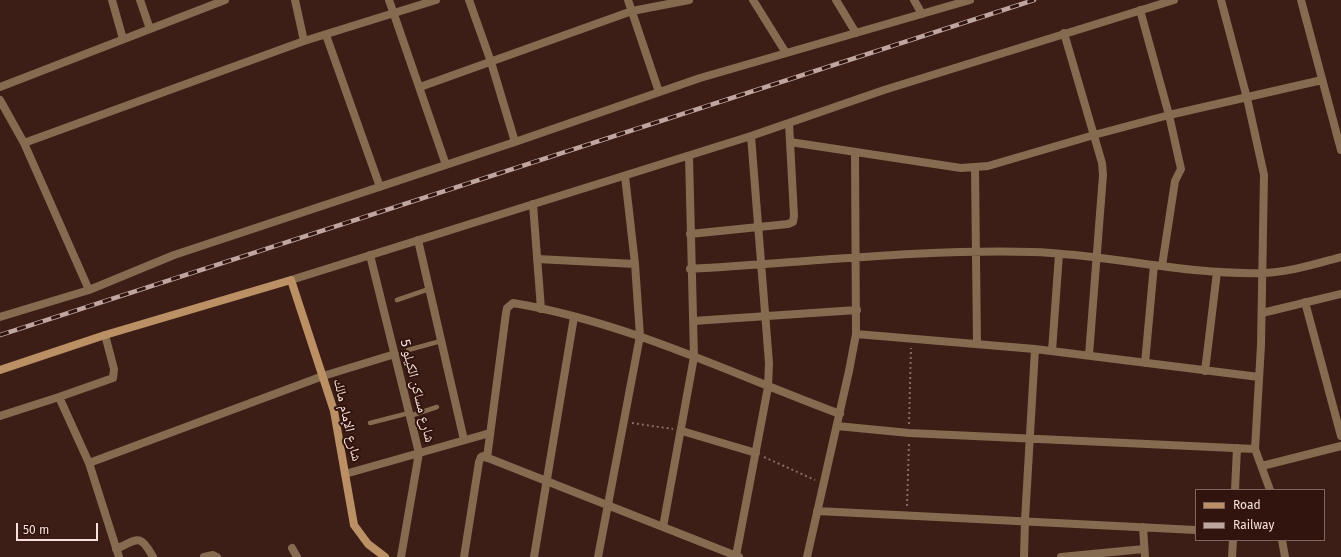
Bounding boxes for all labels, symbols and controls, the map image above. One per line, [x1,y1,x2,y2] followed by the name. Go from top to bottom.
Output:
[396,338,438,444] street label: شارع مساكن الكيلو 5
[329,377,365,463] street label: شارع الإمام مالك
[1195,489,1325,541] legend
[1233,498,1261,512] text: Road
[18,515,100,541] scale bar
[1233,518,1274,532] text: Railway
[23,523,49,537] text: 50 m

